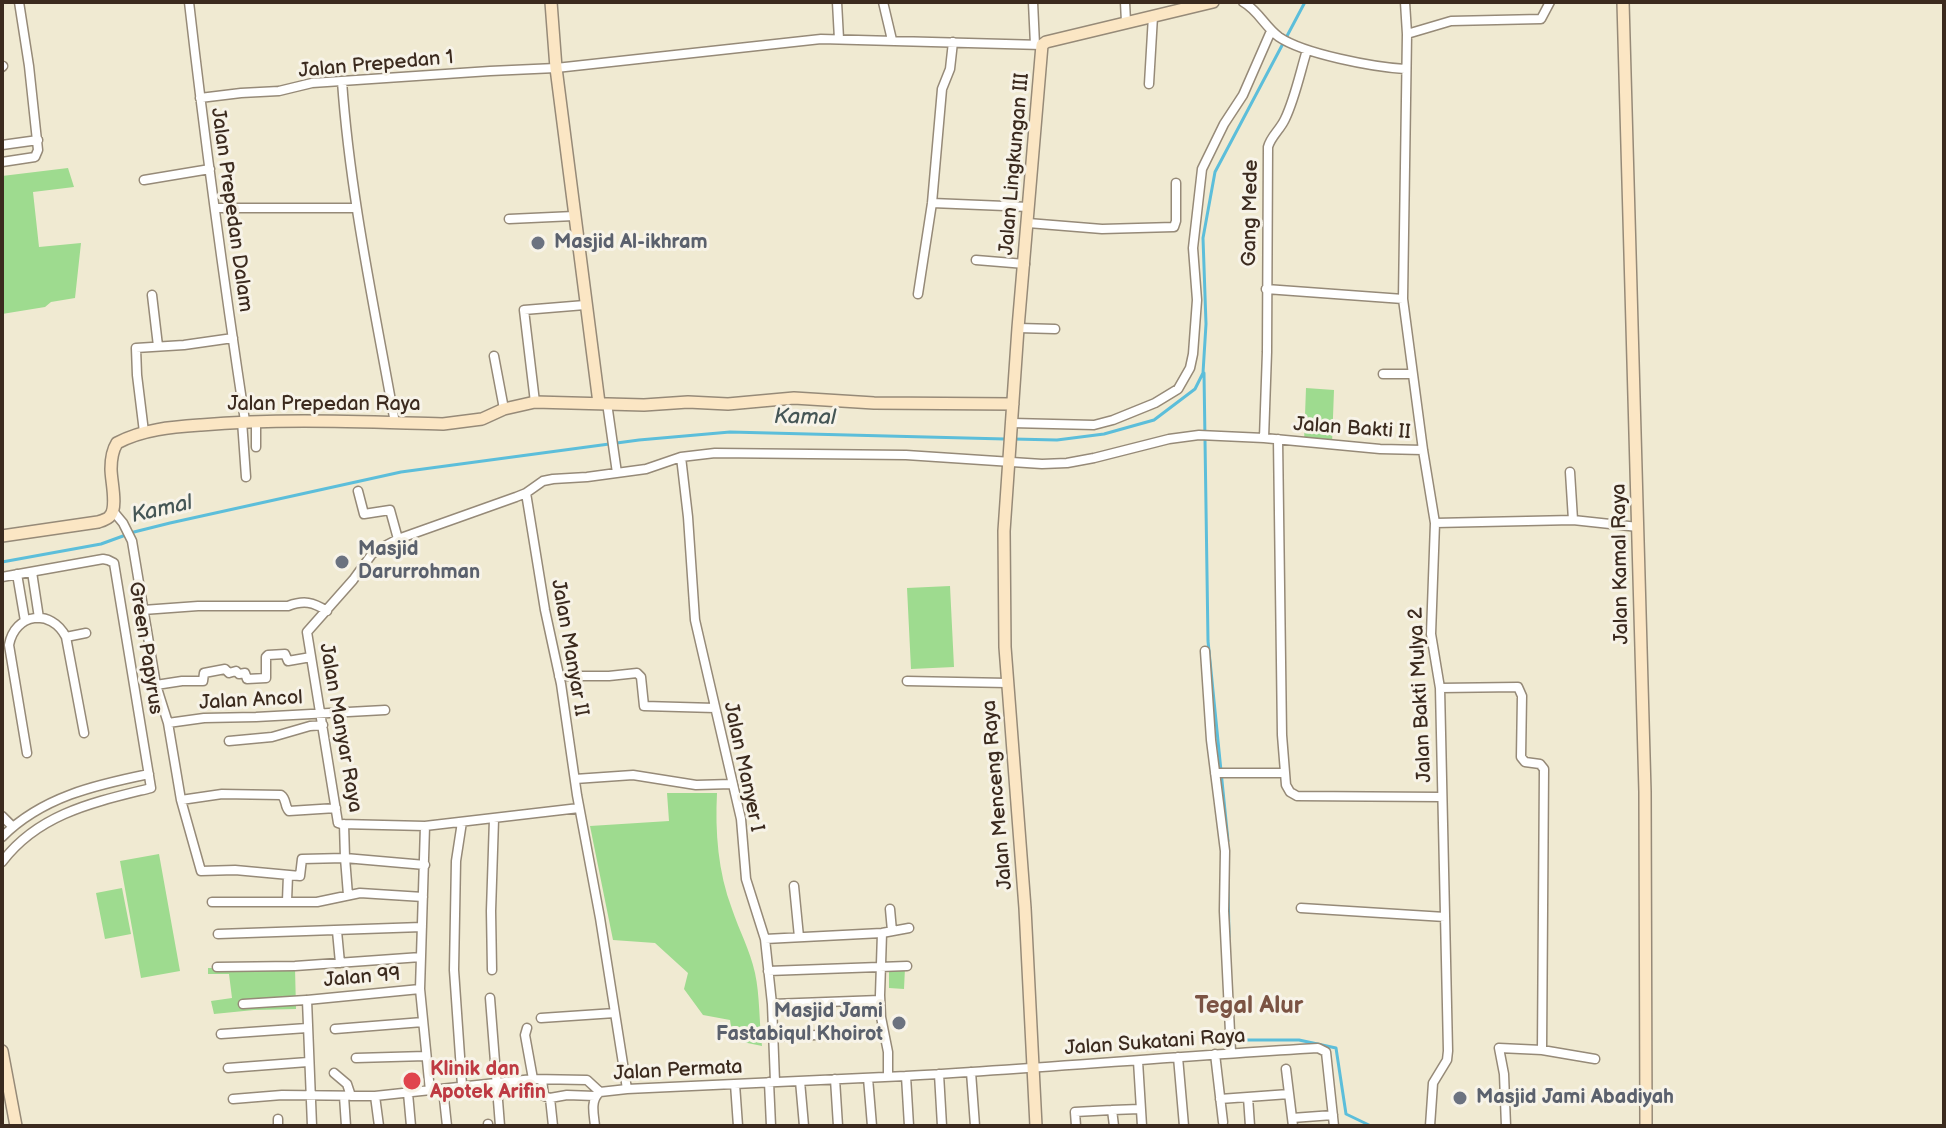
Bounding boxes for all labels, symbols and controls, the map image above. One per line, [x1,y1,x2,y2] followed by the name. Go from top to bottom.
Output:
[297,46,455,84] street label: Jalan Prepedan 1
[995,72,1035,256] street label: Jalan Lingkungan III
[205,107,257,313] street label: Jalan Prepedan Dalam
[1238,159,1264,267] street label: Gang Mede
[554,231,708,255] place label: Masjid Al-ikhram
[529,234,547,252] marker: Masjid Al-ikhram
[227,393,421,417] street label: Jalan Prepedan Raya
[774,404,836,432] water label: Kamal
[1292,413,1412,445] street label: Jalan Bakti II
[1608,483,1634,645] street label: Jalan Kamal Raya
[129,490,195,530] water label: Kamal
[358,538,480,585] place label: Masjid Darurrohman
[333,553,351,571] marker: Masjid Darurrohman
[545,578,593,718] street label: Jalan Manyar II
[123,580,167,716] street label: Green Papyrus
[1404,607,1438,783] street label: Jalan Bakti Mulya 2
[313,642,367,814] street label: Jalan Manyar Raya
[199,686,303,716] street label: Jalan Ancol
[978,699,1018,891] street label: Jalan Menceng Raya
[718,700,768,834] street label: Jalan Manyer I
[323,963,401,993] street label: Jalan 99
[1195,993,1303,1021] district label: Tegal Alur
[716,1000,883,1047] place label: Masjid Jami Fastabiqul Khoirot
[890,1014,908,1032] marker: Masjid Jami Fastabiqul Khoirot
[1064,1025,1246,1061] street label: Jalan Sukatani Raya
[613,1056,743,1086] street label: Jalan Permata
[430,1058,546,1105] place label: Klinik dan Apotek Arifin
[401,1070,423,1092] marker: Klinik dan Apotek Arifin
[1476,1086,1674,1110] place label: Masjid Jami Abadiyah
[1451,1089,1469,1107] marker: Masjid Jami Abadiyah

